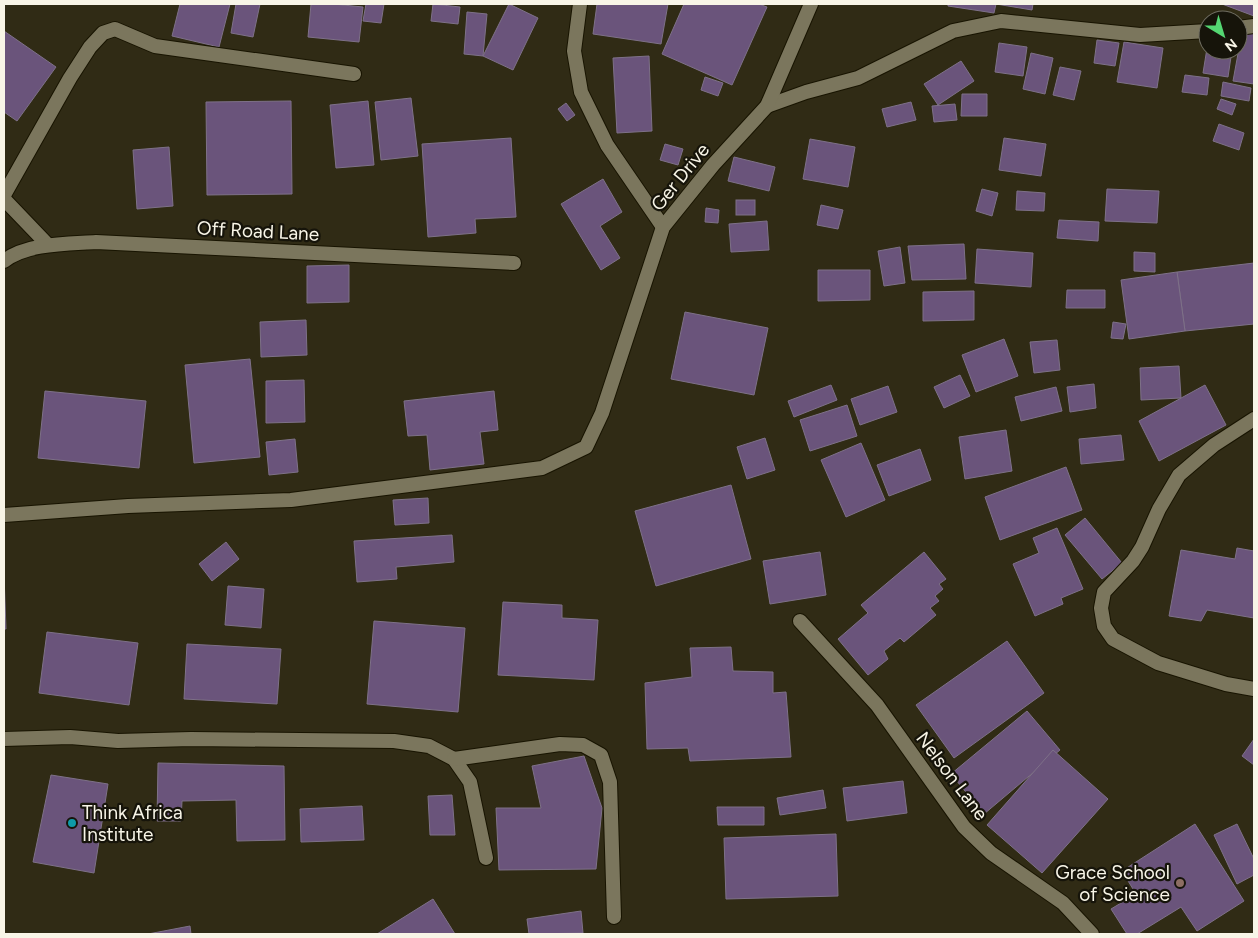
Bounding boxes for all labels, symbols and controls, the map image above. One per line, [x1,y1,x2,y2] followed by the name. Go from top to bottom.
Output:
[1198,10,1248,60] north arrow
[1221,35,1240,55] text: N
[646,139,714,215] street label: Ger Drive
[196,216,320,246] street label: Off Road Lane
[911,727,993,825] street label: Nelson Lane
[82,801,183,846] place label: Think Africa Institute
[66,817,78,829] marker: Think Africa Institute
[1055,861,1170,906] place label: Grace School of Science
[1174,877,1186,889] marker: Grace School of Science

